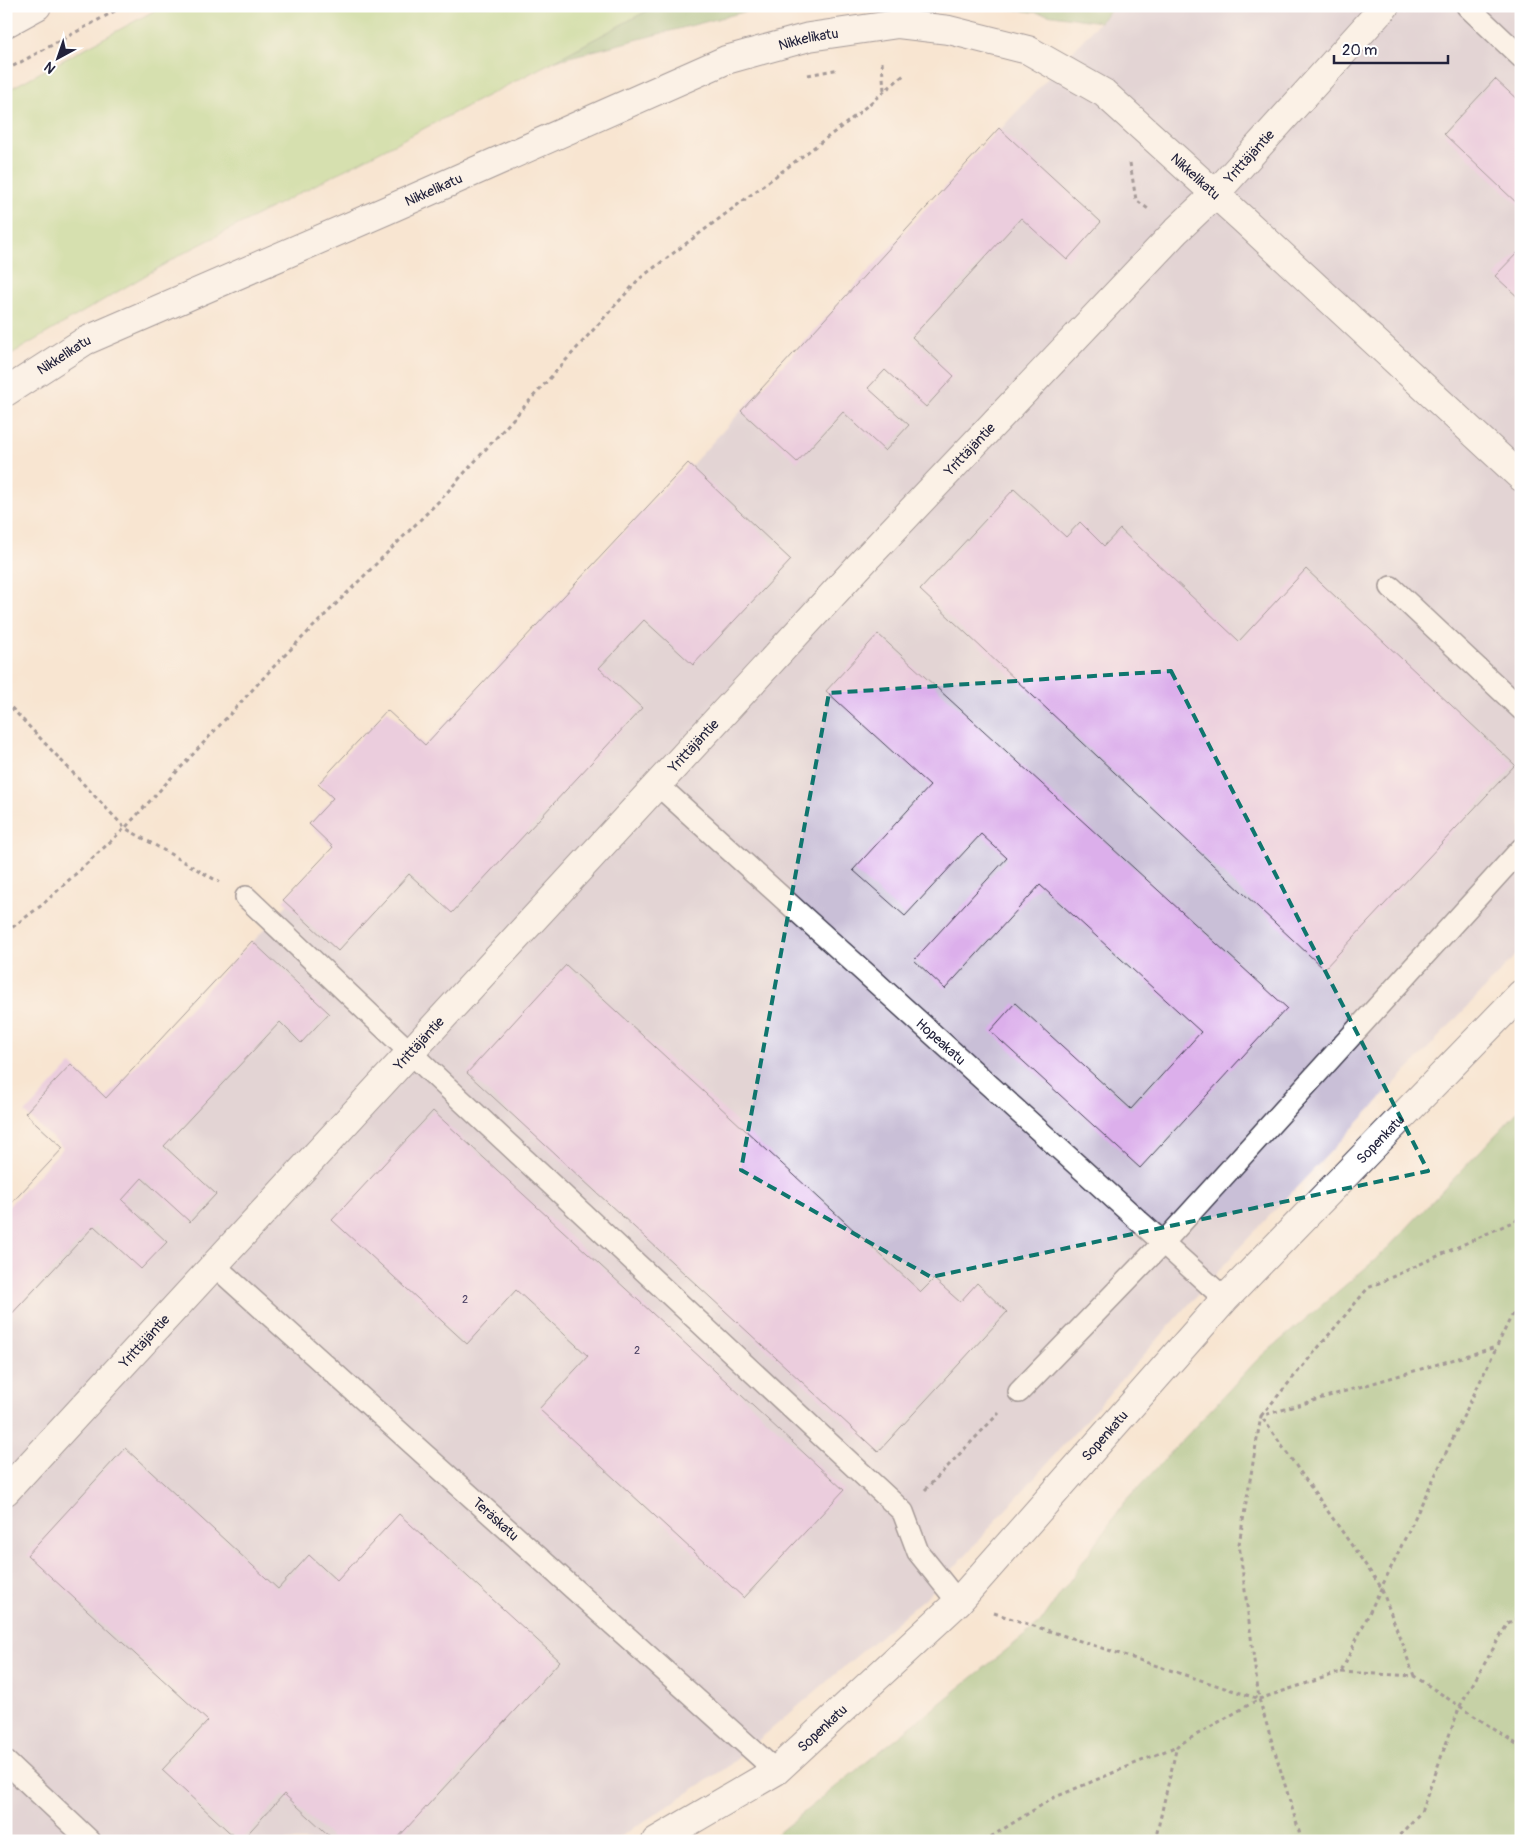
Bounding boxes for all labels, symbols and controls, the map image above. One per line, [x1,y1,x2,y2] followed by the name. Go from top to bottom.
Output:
[776,24,839,54] street label: Nikkelikatu
[32,32,82,82] north arrow
[1334,32,1448,64] scale bar
[1342,41,1377,60] text: 20 m
[41,58,59,77] text: N
[1220,126,1278,187] street label: Yrittäjäntie
[1167,149,1224,203] street label: Nikkelikatu
[402,169,465,210] street label: Nikkelikatu
[34,331,93,378] street label: Nikkelikatu
[940,419,999,480] street label: Yrittäjäntie
[664,715,722,776] street label: Yrittäjäntie
[389,1013,448,1074] street label: Yrittäjäntie
[913,1015,969,1068] street label: Hopeakatu
[1353,1111,1408,1167] street label: Sopenkatu
[462,1293,468,1306] house number: 2
[115,1311,173,1372] street label: Yrittäjäntie
[634,1344,640,1357] house number: 2
[1078,1407,1131,1464] street label: Sopenkatu
[469,1494,523,1544] street label: Teräskatu
[794,1701,851,1755] street label: Sopenkatu

